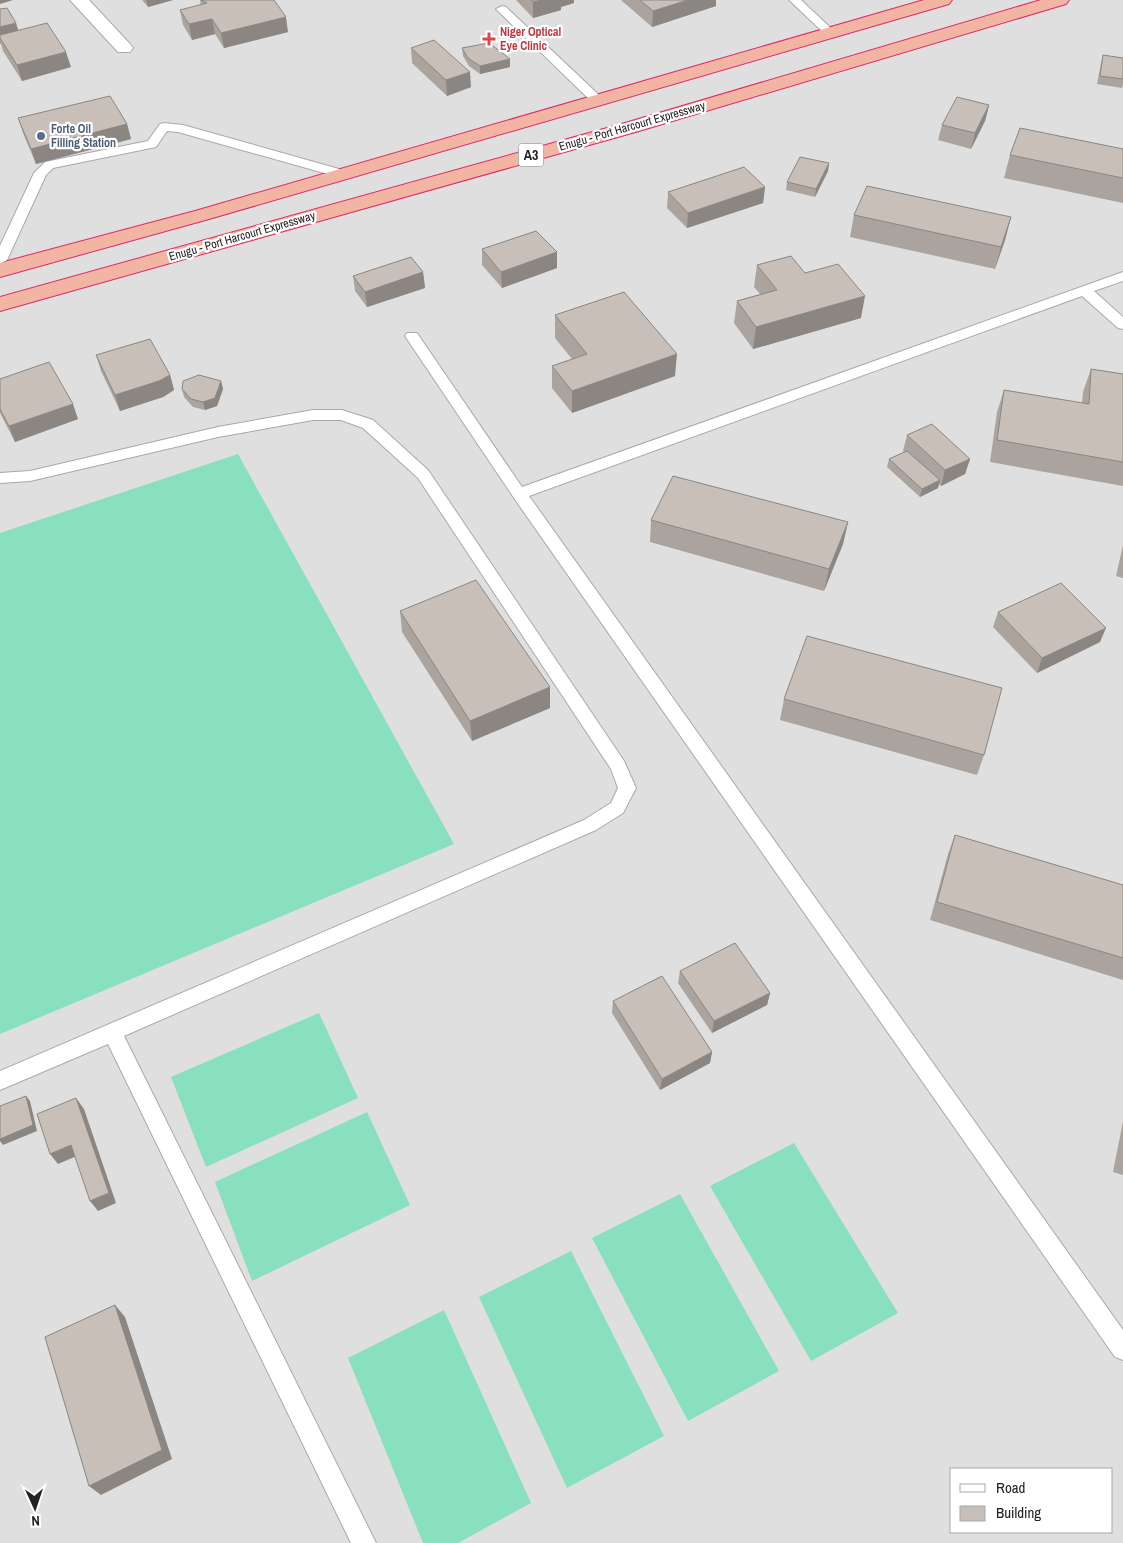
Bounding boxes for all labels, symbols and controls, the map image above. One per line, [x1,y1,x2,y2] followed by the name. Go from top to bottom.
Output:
[500,24,562,54] place label: Niger Optical Eye Clinic
[482,32,496,46] marker: Niger Optical Eye Clinic
[557,97,707,155] street label: Enugu - Port Harcourt Expressway
[51,121,116,151] place label: Forte Oil Filling Station
[35,130,47,142] marker: Forte Oil Filling Station
[518,144,544,166] road number: A3
[167,207,317,265] street label: Enugu - Port Harcourt Expressway
[950,1468,1113,1533] legend
[996,1477,1025,1498] text: Road
[10,1483,60,1533] north arrow
[996,1502,1041,1523] text: Building
[31,1512,40,1530] text: N

